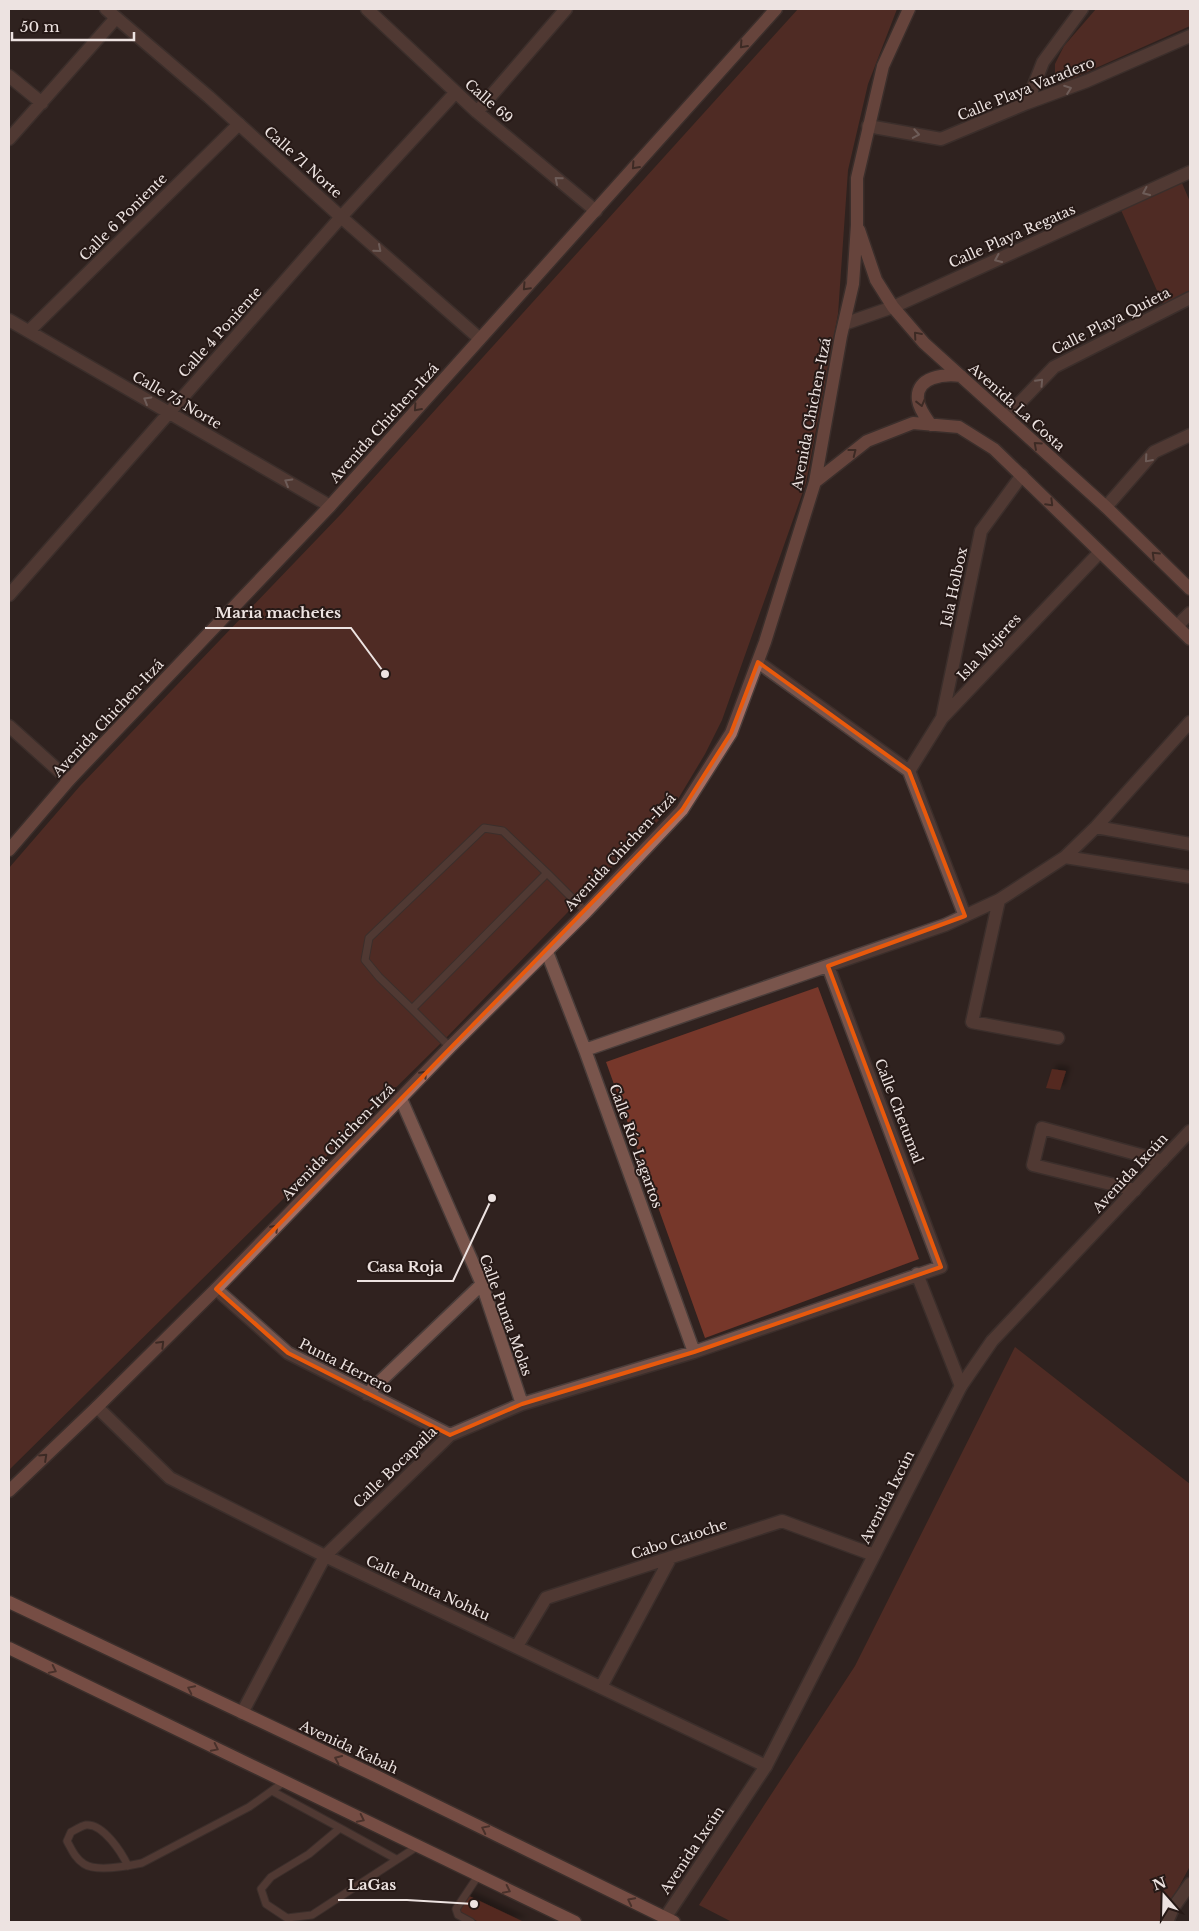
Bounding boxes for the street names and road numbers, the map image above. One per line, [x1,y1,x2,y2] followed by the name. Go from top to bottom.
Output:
[955,53,1097,125] street label: Calle Playa Varadero
[461,75,517,127] street label: Calle 69
[260,122,346,202] street label: Calle 71 Norte
[75,169,171,265] street label: Calle 6 Poniente
[946,200,1078,272] street label: Calle Playa Regatas
[174,283,266,381] street label: Calle 4 Poniente
[1049,283,1174,359] street label: Calle Playa Quieta
[787,336,835,493] street label: Avenida Chichen-Itzá
[964,358,1069,455] street label: Avenida La Costa
[325,359,443,487] street label: Avenida Chichen-Itzá
[129,367,225,433] street label: Calle 75 Norte
[937,545,971,629] street label: Isla Holbox
[953,609,1025,685] street label: Isla Mujeres
[48,655,168,782] street label: Avenida Chichen-Itzá
[560,789,680,916] street label: Avenida Chichen-Itzá
[871,1056,927,1166] street label: Calle Chetumal
[277,1080,398,1205] street label: Avenida Chichen-Itzá
[605,1082,667,1210] street label: Calle Río Lagartos
[1088,1129,1172,1217] street label: Avenida Ixcún
[476,1252,536,1378] street label: Calle Punta Molas
[296,1335,396,1397] street label: Punta Herrero
[349,1422,441,1512] street label: Calle Bocapaila
[855,1447,918,1548] street label: Avenida Ixcún
[629,1515,729,1563] street label: Cabo Catoche
[363,1551,493,1625] street label: Calle Punta Nohku
[296,1716,402,1778] street label: Avenida Kabah
[655,1802,728,1898] street label: Avenida Ixcún

